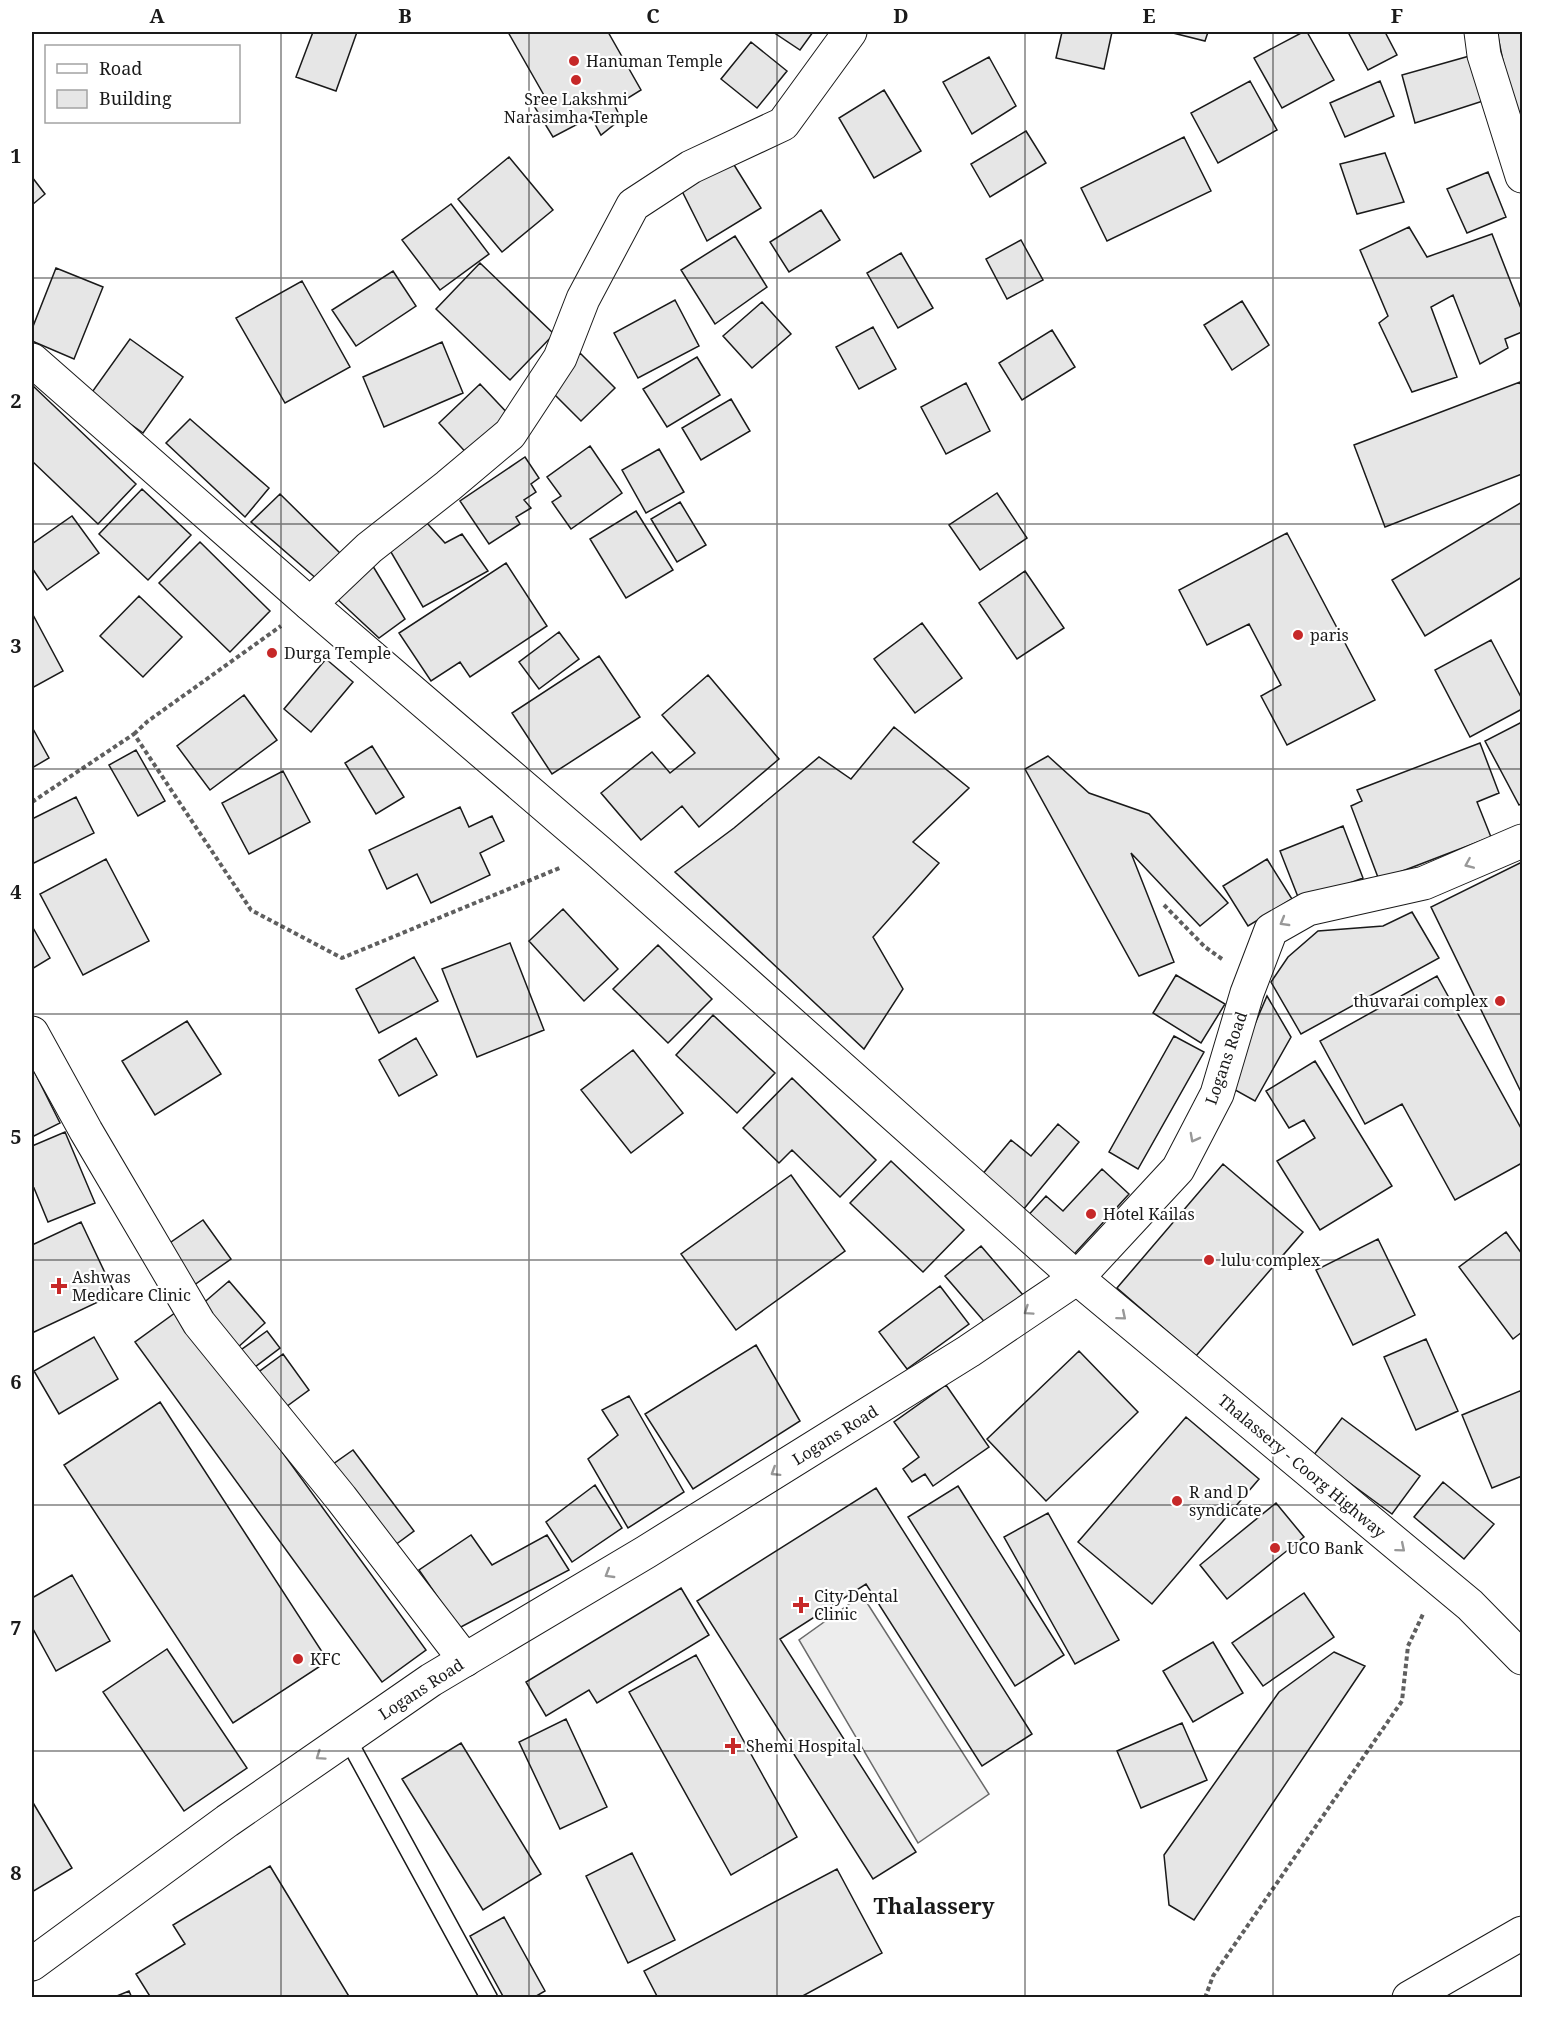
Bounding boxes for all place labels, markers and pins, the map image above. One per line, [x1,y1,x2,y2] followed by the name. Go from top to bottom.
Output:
[586,50,723,72] place label: Hanuman Temple
[567,54,581,68] marker: Hanuman Temple
[569,73,583,87] marker: Sree Lakshmi Narasimha Temple
[504,88,648,128] place label: Sree Lakshmi Narasimha Temple
[1310,624,1349,646] place label: paris
[1291,628,1305,642] marker: paris
[284,642,391,664] place label: Durga Temple
[265,646,279,660] marker: Durga Temple
[1353,990,1489,1012] place label: thuvarai complex
[1493,994,1507,1008] marker: thuvarai complex
[1103,1203,1195,1225] place label: Hotel Kailas
[1084,1207,1098,1221] marker: Hotel Kailas
[1221,1249,1321,1271] place label: lulu complex
[1202,1253,1216,1267] marker: lulu complex
[72,1266,191,1306] place label: Ashwas Medicare Clinic
[50,1277,68,1295] marker: Ashwas Medicare Clinic
[1189,1481,1262,1521] place label: R and D syndicate
[1170,1494,1184,1508] marker: R and D syndicate
[1287,1537,1364,1559] place label: UCO Bank
[1268,1541,1282,1555] marker: UCO Bank
[814,1585,898,1625] place label: City Dental Clinic
[792,1596,810,1614] marker: City Dental Clinic
[310,1648,341,1670] place label: KFC
[291,1652,305,1666] marker: KFC
[746,1735,862,1757] place label: Shemi Hospital
[724,1737,742,1755] marker: Shemi Hospital

